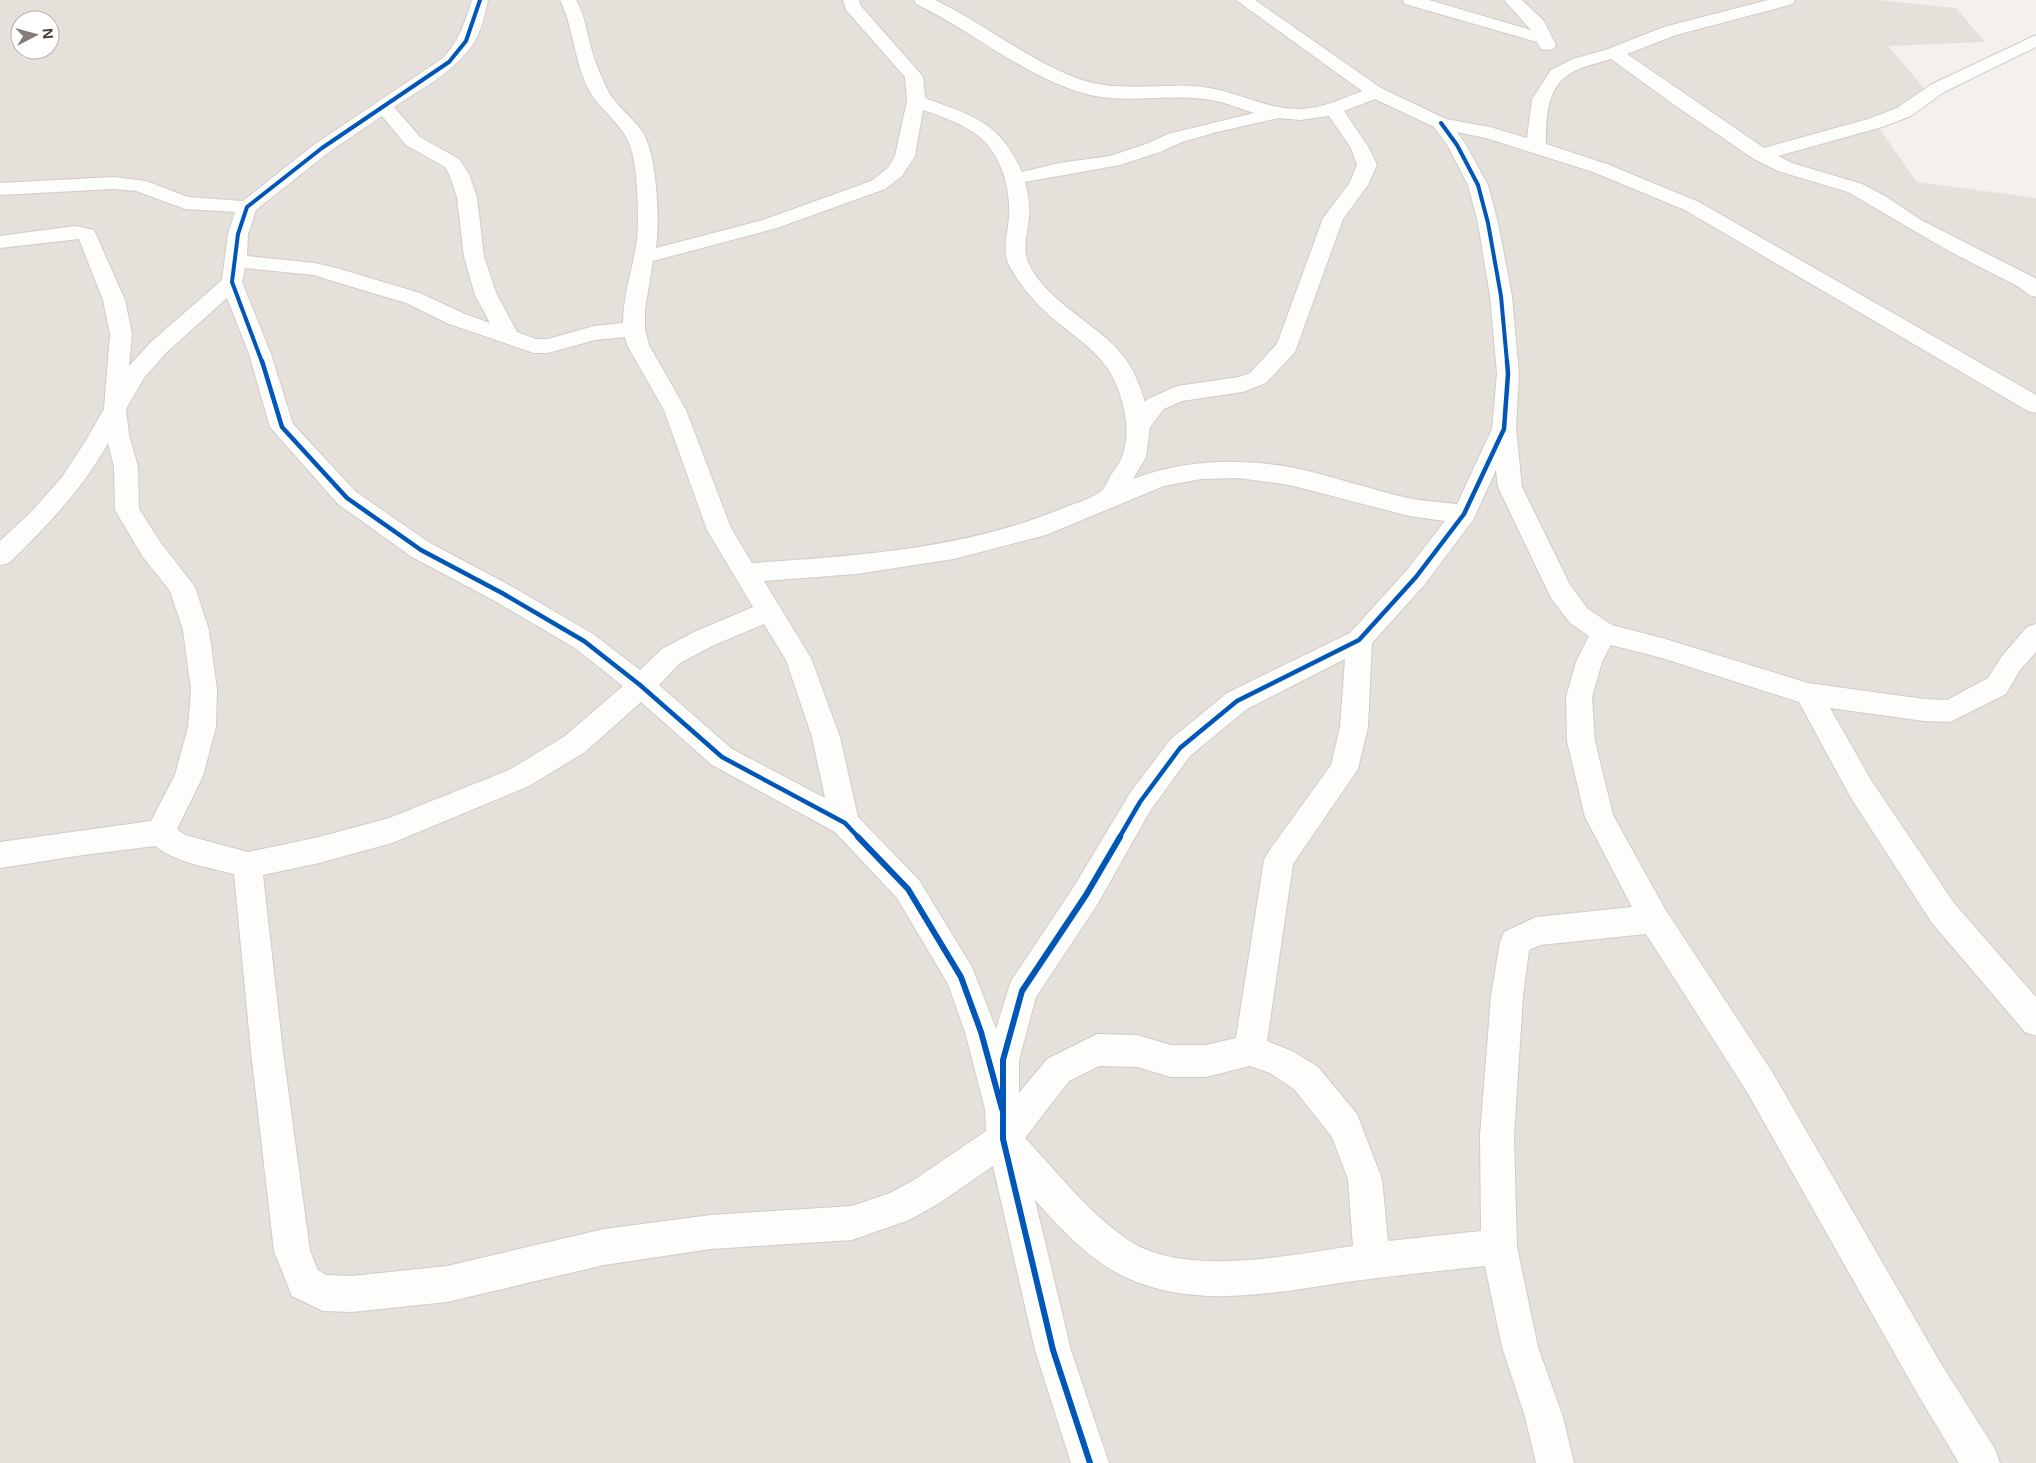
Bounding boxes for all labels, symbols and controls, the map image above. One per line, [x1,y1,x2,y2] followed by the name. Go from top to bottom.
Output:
[10,10,60,60] north arrow
[38,27,58,40] text: N

